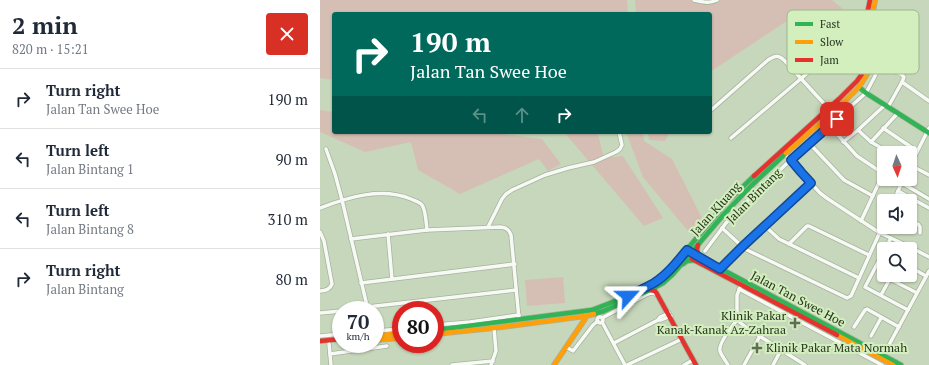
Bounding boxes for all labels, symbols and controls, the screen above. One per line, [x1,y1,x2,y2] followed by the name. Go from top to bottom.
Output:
[12,9,78,41] text: 2 min
[787,10,919,74] legend
[266,13,308,55] button: close
[820,17,840,31] text: Fast
[410,23,491,60] text: 190 m
[344,28,396,80] icon: right
[820,35,844,49] text: Slow
[12,40,89,58] text: 820 m · 15:21
[820,53,839,67] text: Jam
[410,59,567,83] text: Jalan Tan Swee Hoe
[46,80,121,100] text: Turn right
[12,88,34,110] icon: right
[267,89,308,109] text: 190 m
[46,100,159,118] text: Jalan Tan Swee Hoe
[820,102,854,136] pin
[469,104,491,126] icon: left
[511,104,533,126] icon: ahead
[553,104,575,126] icon: right
[826,108,848,130] icon: arrive
[46,140,110,160] text: Turn left
[877,146,917,186] north arrow
[877,146,917,282] map controls
[12,148,34,170] icon: left
[275,149,308,169] text: 90 m
[46,160,134,178] text: Jalan Bintang 1
[723,164,785,226] street label: Jalan Bintang
[687,178,744,239] street label: Jalan Kluang
[877,194,917,234] button: sound
[46,200,110,220] text: Turn left
[12,208,34,230] icon: left
[267,209,308,229] text: 310 m
[46,220,134,238] text: Jalan Bintang 8
[877,242,917,282] button: search
[46,260,121,280] text: Turn right
[749,267,848,330] street label: Jalan Tan Swee Hoe
[12,268,34,290] icon: right
[275,269,308,289] text: 80 m
[607,275,649,317] position arrow
[46,280,124,298] text: Jalan Bintang
[392,301,444,353] speed limit sign: 80
[347,308,369,335] text: 70
[657,308,786,337] place label: Klinik Pakar Kanak-Kanak Az-Zahraa
[789,317,801,329] marker: Klinik Pakar Kanak-Kanak Az-Zahraa
[346,330,370,343] text: km/h
[766,340,907,355] place label: Klinik Pakar Mata Normah
[751,342,763,354] marker: Klinik Pakar Mata Normah

